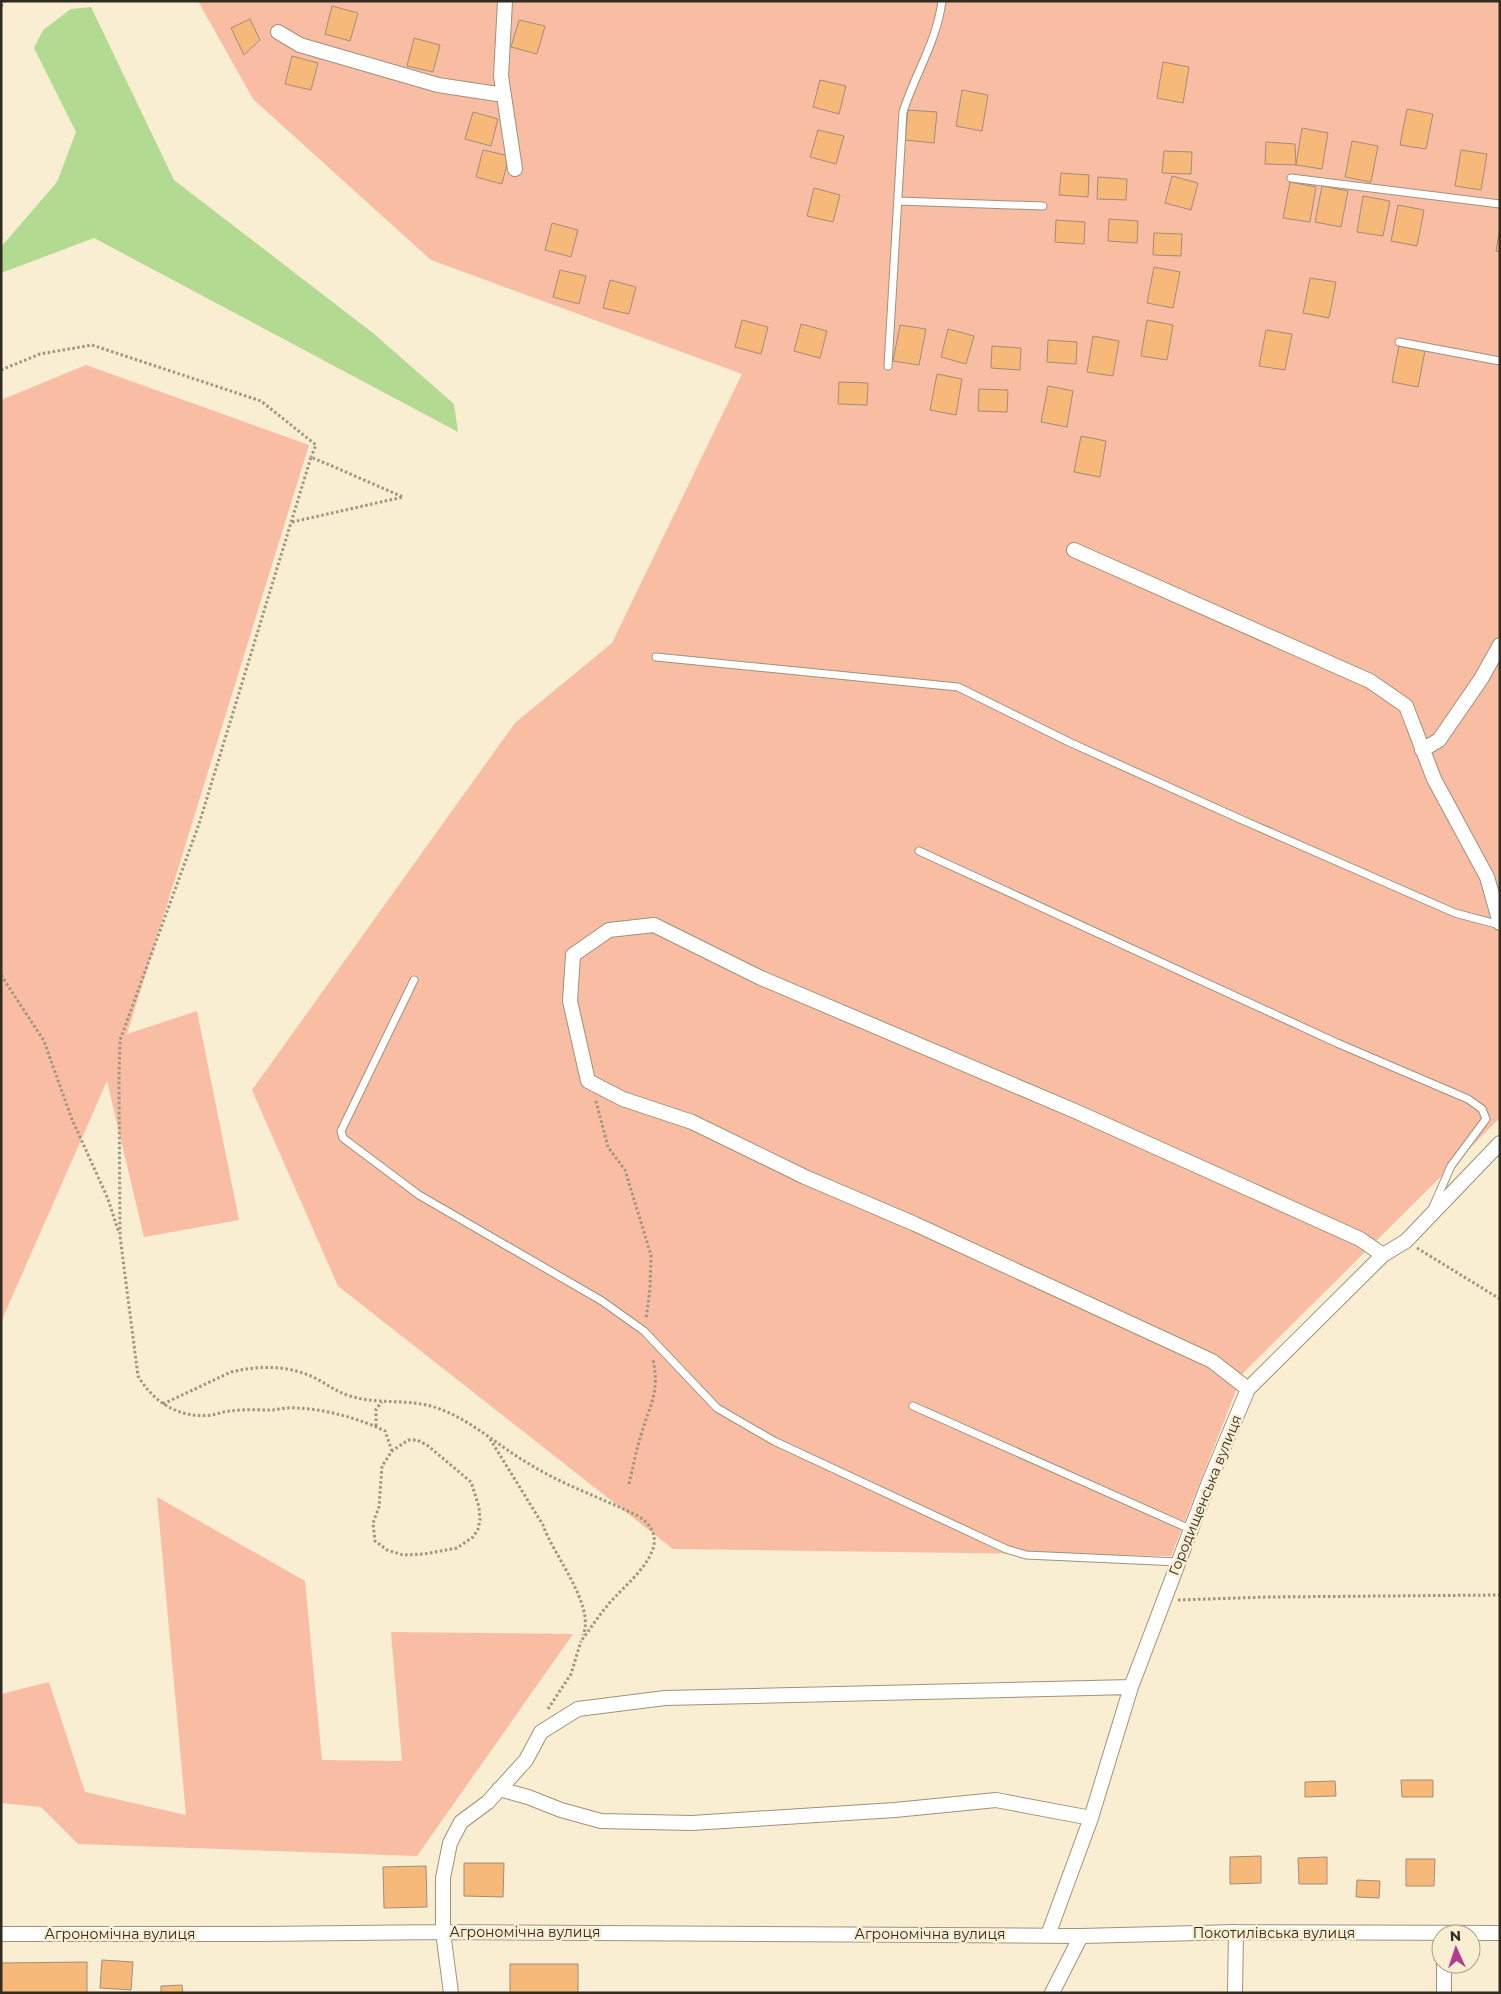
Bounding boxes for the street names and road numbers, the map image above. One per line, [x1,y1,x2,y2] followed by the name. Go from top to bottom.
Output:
[1165,1412,1245,1578] street label: Городищенська вулиця
[449,1923,601,1941] street label: Агрономічна вулиця
[1193,1924,1355,1942] street label: Покотилівська вулиця
[44,1925,196,1943] street label: Агрономічна вулиця
[854,1925,1006,1943] street label: Агрономічна вулиця

